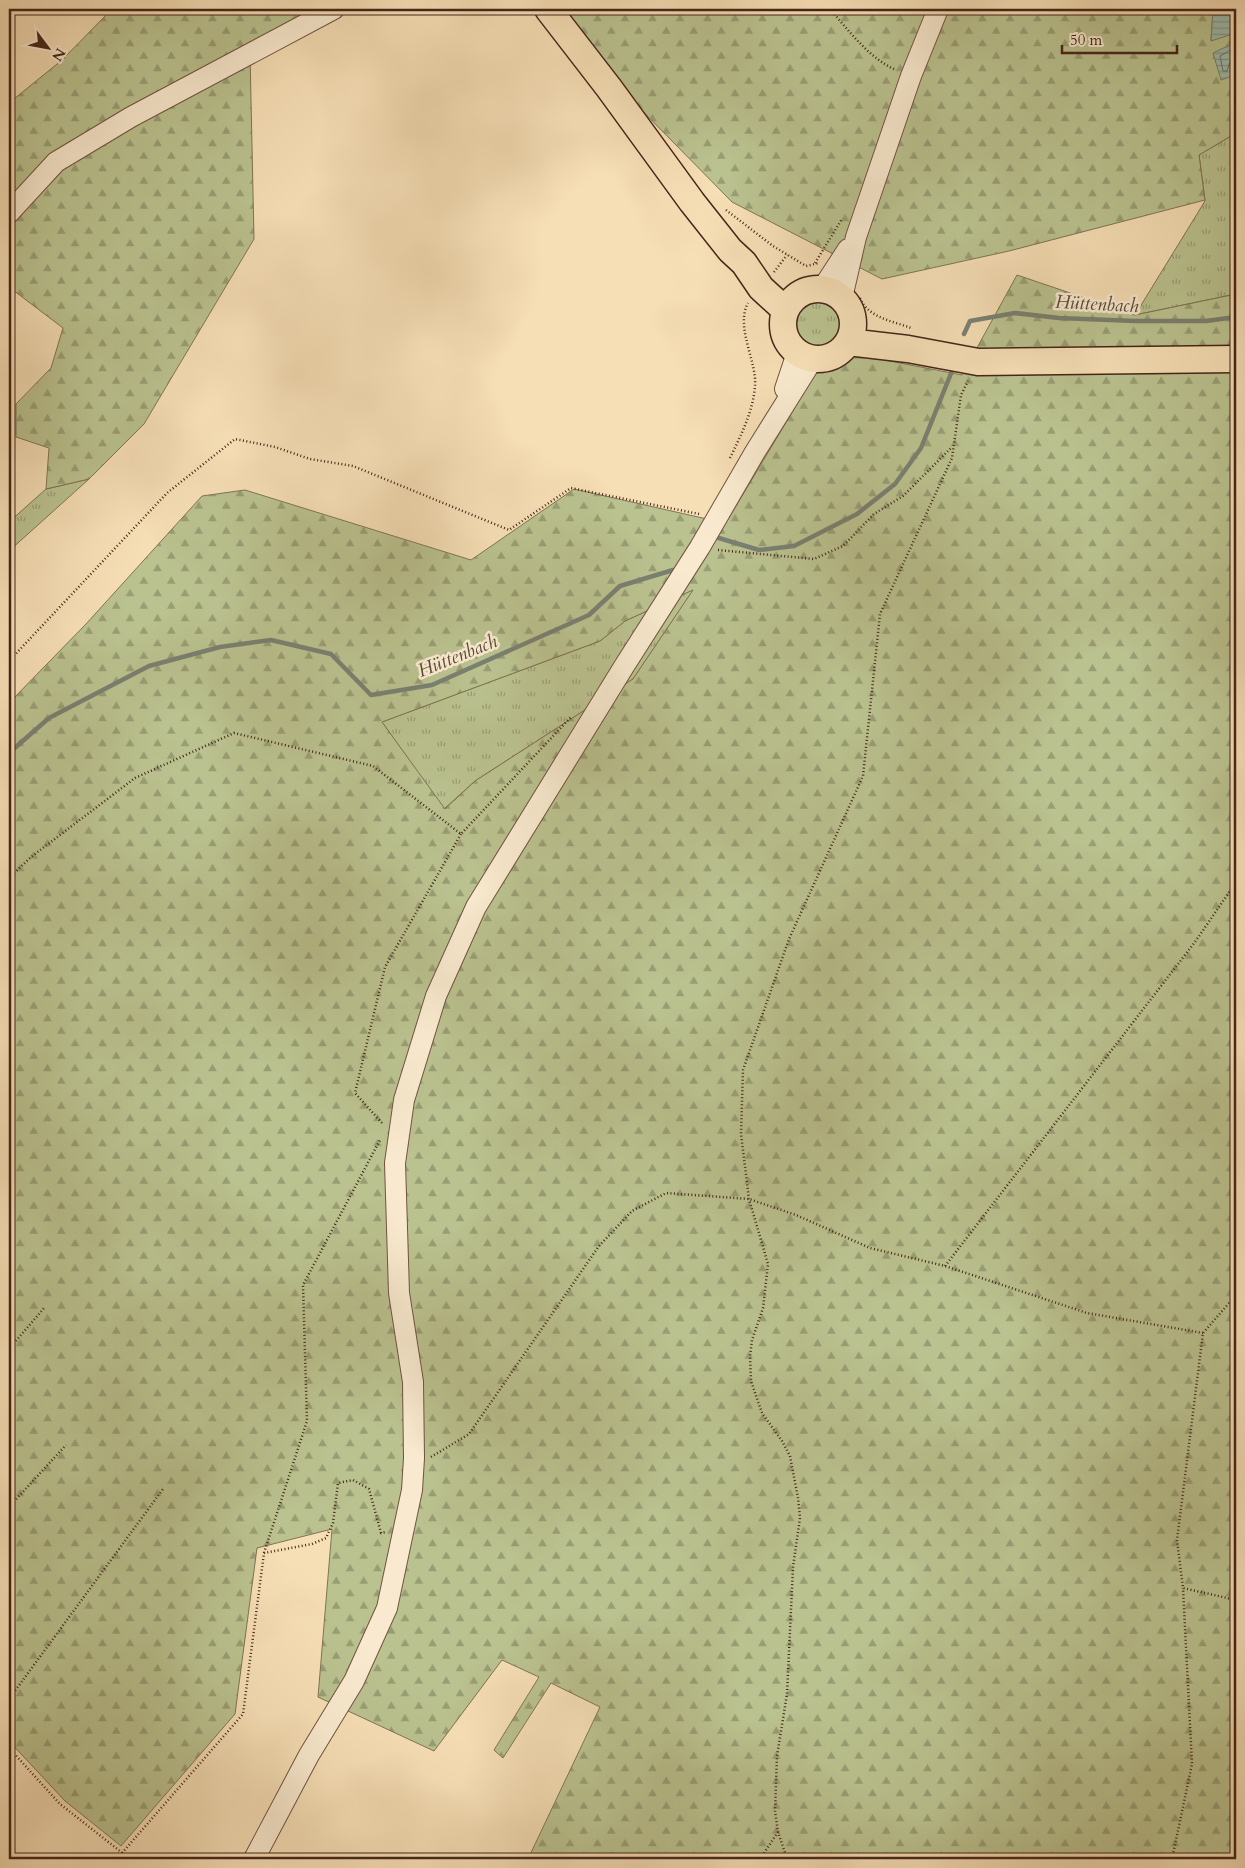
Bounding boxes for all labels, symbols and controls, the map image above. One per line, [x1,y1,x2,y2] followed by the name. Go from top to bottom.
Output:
[22,22,72,72] north arrow
[1062,22,1178,54] scale bar
[1070,30,1102,50] text: 50 m
[47,44,70,65] text: N
[1054,289,1139,319] water label: Hüttenbach
[414,628,501,684] water label: Hüttenbach

